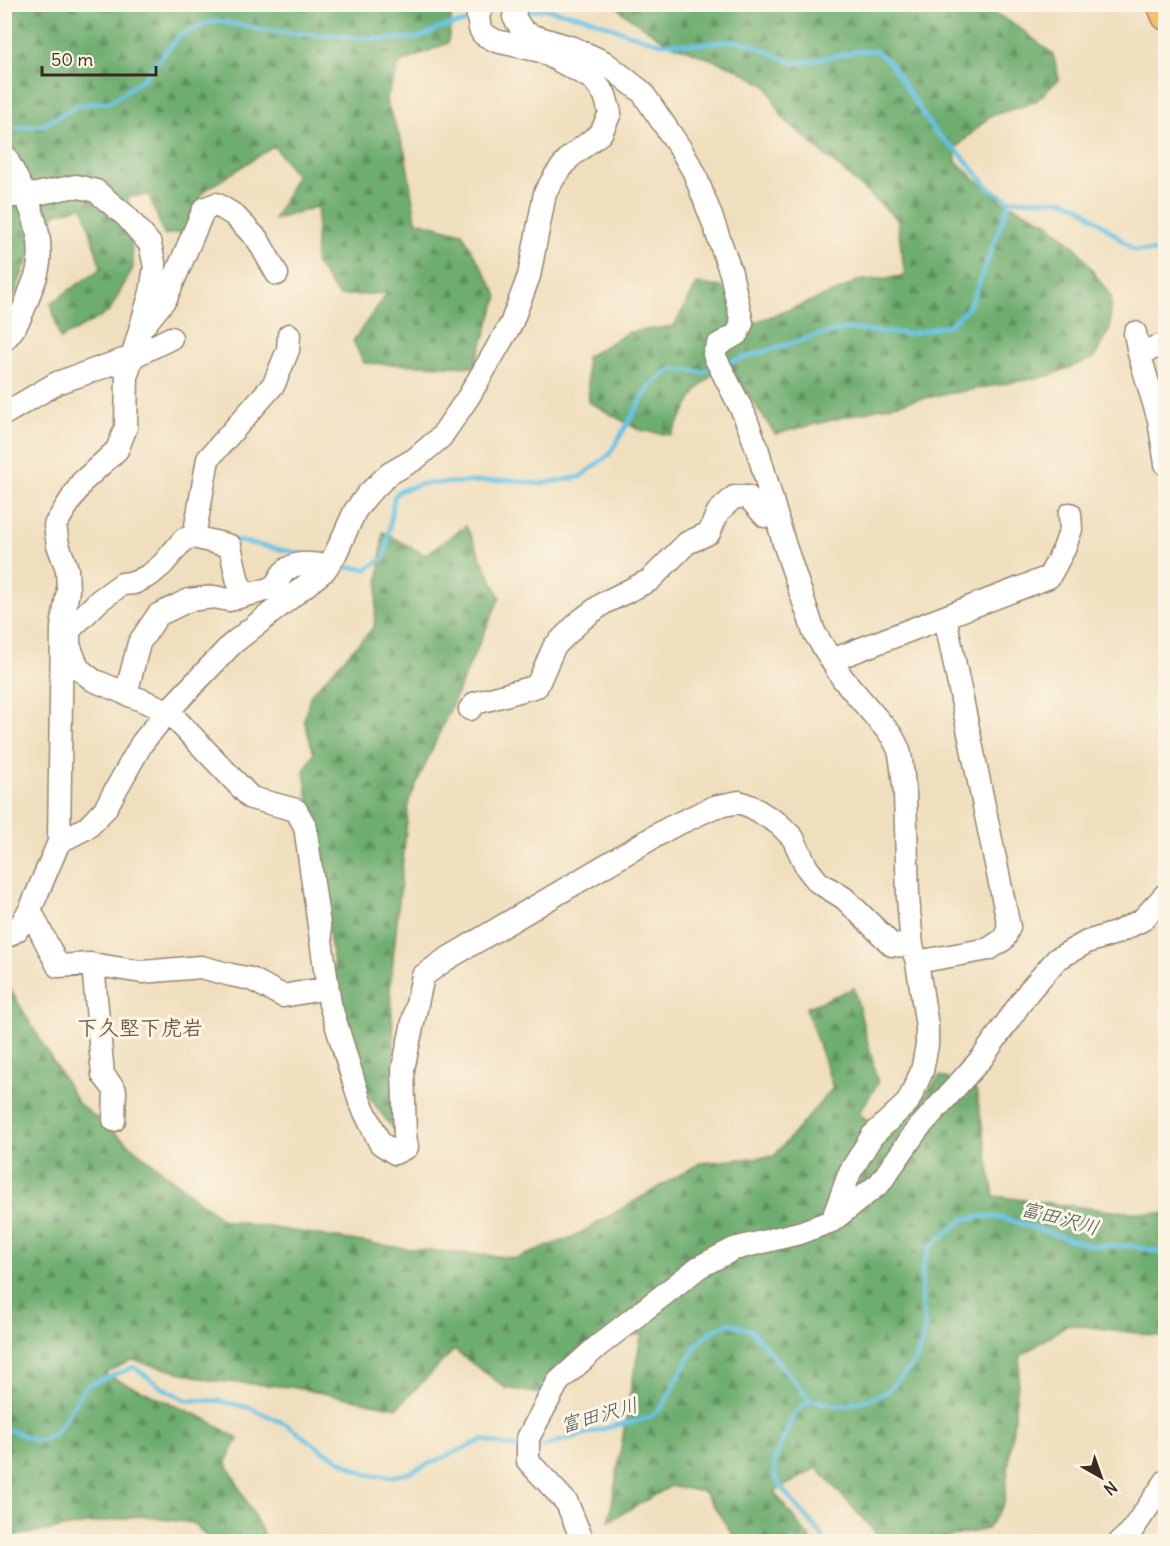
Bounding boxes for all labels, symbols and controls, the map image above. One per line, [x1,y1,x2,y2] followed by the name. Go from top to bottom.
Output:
[42,39,156,77] scale bar
[51,48,93,71] text: 50 m
[77,1014,203,1041] district label: 下久堅下虎岩
[1018,1195,1102,1240] water label: 富田沢川
[557,1391,641,1438] water label: 富田沢川
[1071,1447,1131,1507] north arrow
[1100,1477,1121,1500] text: N

